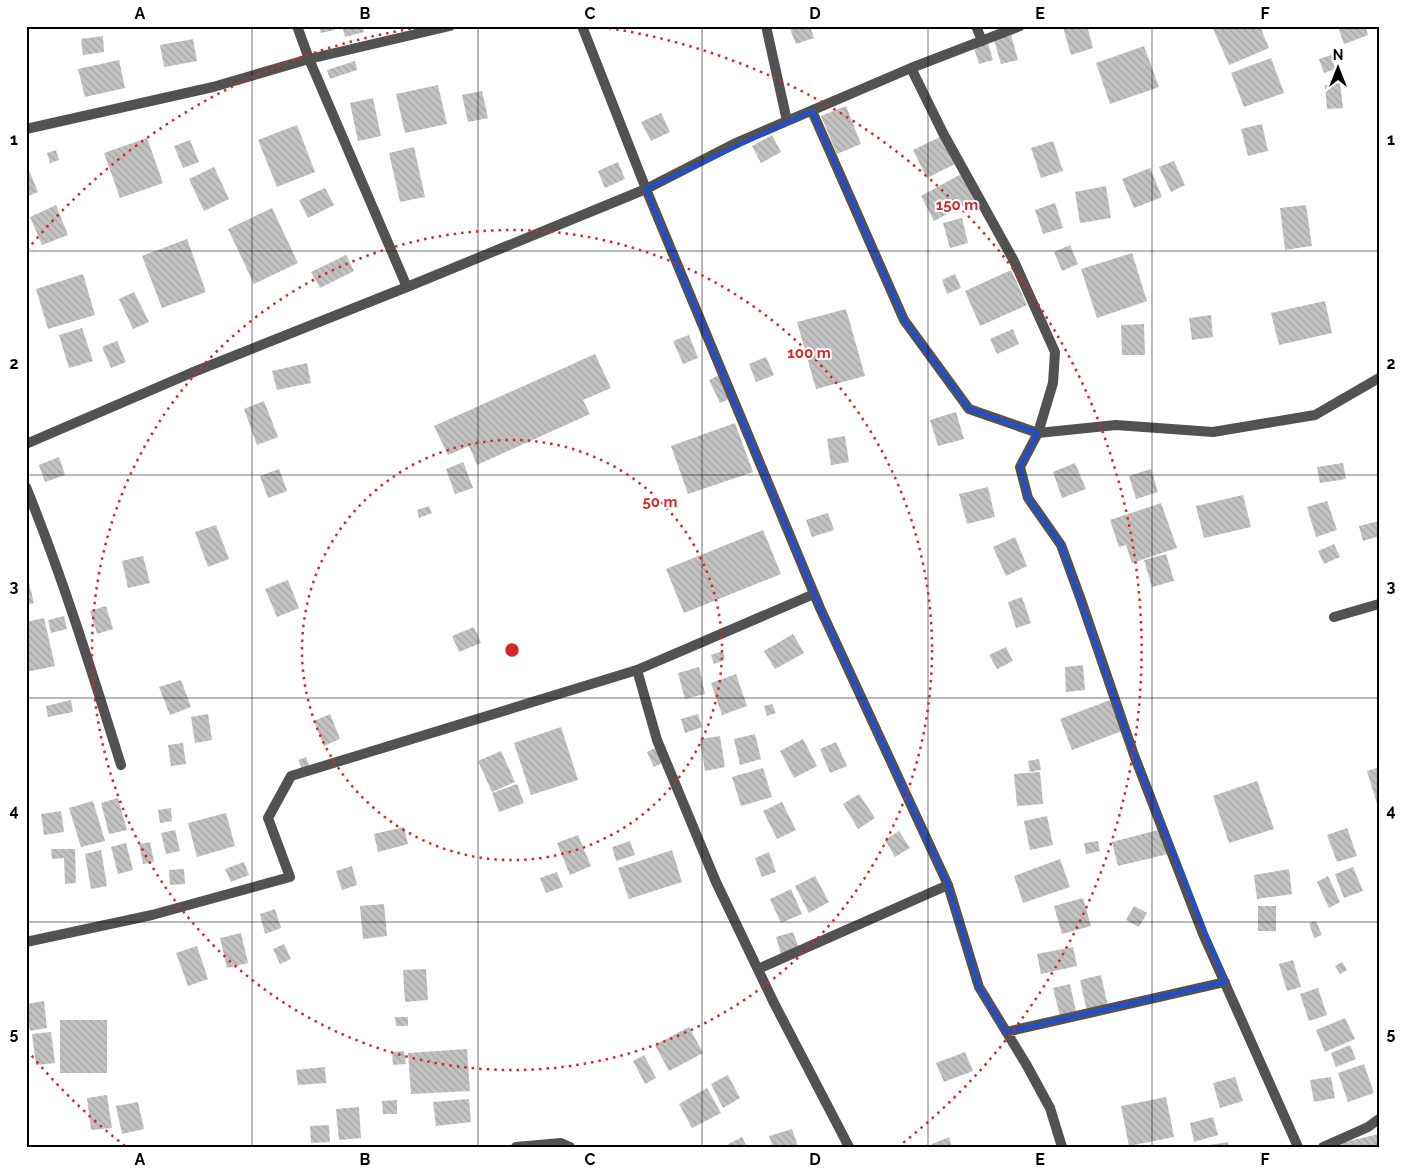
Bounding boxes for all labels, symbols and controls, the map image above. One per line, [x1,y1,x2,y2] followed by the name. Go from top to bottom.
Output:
[135,4,146,23] text: A
[360,4,371,23] text: B
[585,4,596,23] text: C
[809,4,821,23] text: D
[1035,4,1045,23] text: E
[1260,4,1270,23] text: F
[1312,42,1362,92] north arrow
[1333,47,1343,63] text: N
[10,130,18,149] text: 1
[1387,130,1395,149] text: 1
[936,196,978,214] text: 150 m
[787,344,831,362] text: 100 m
[9,354,19,373] text: 2
[1386,354,1396,373] text: 2
[642,493,678,511] text: 50 m
[10,577,19,596] text: 3
[1387,577,1396,596] text: 3
[503,641,521,659] centre of rings
[9,801,19,820] text: 4
[1386,801,1396,820] text: 4
[10,1024,19,1043] text: 5
[1387,1024,1396,1043] text: 5
[135,1150,146,1169] text: A
[360,1150,371,1169] text: B
[585,1150,596,1169] text: C
[809,1150,821,1169] text: D
[1035,1150,1045,1169] text: E
[1260,1150,1270,1169] text: F

